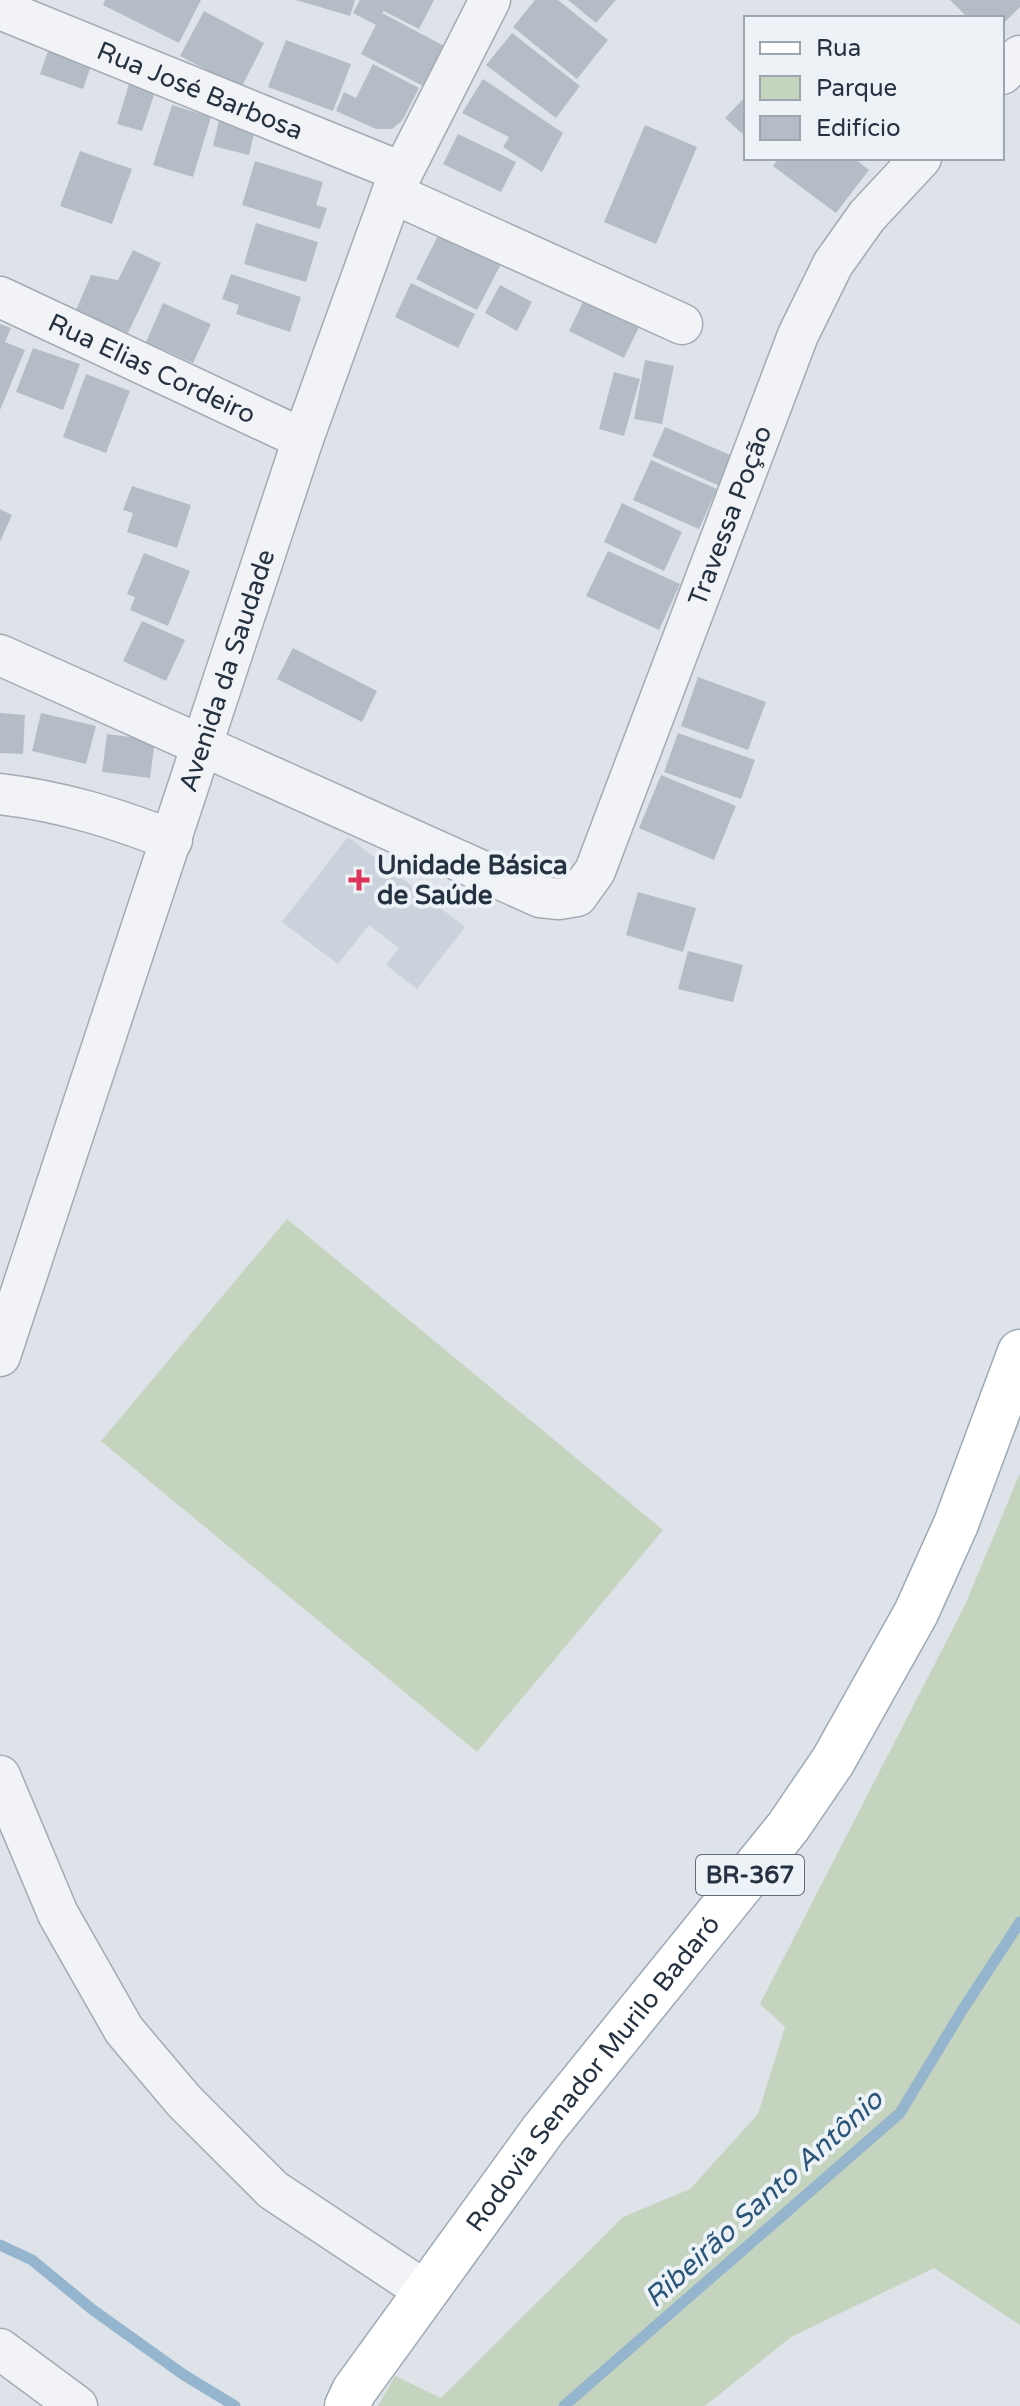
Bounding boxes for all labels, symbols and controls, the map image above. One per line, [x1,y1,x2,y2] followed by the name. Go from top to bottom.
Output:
[744,16,1004,160] legend
[816,34,861,63] text: Rua
[92,35,307,147] street label: Rua José Barbosa
[816,74,897,103] text: Parque
[816,114,901,143] text: Edifício
[43,307,260,431] street label: Rua Elias Cordeiro
[682,421,778,610] street label: Travessa Poção
[173,546,281,796] street label: Avenida da Saudade
[377,850,568,911] place label: Unidade Básica de Saúde
[348,869,370,891] marker: Unidade Básica de Saúde
[696,1855,804,1895] road number: BR-367
[460,1909,726,2238] street label: Rodovia Senador Murilo Badaró
[638,2082,891,2315] water label: Ribeirão Santo Antônio

